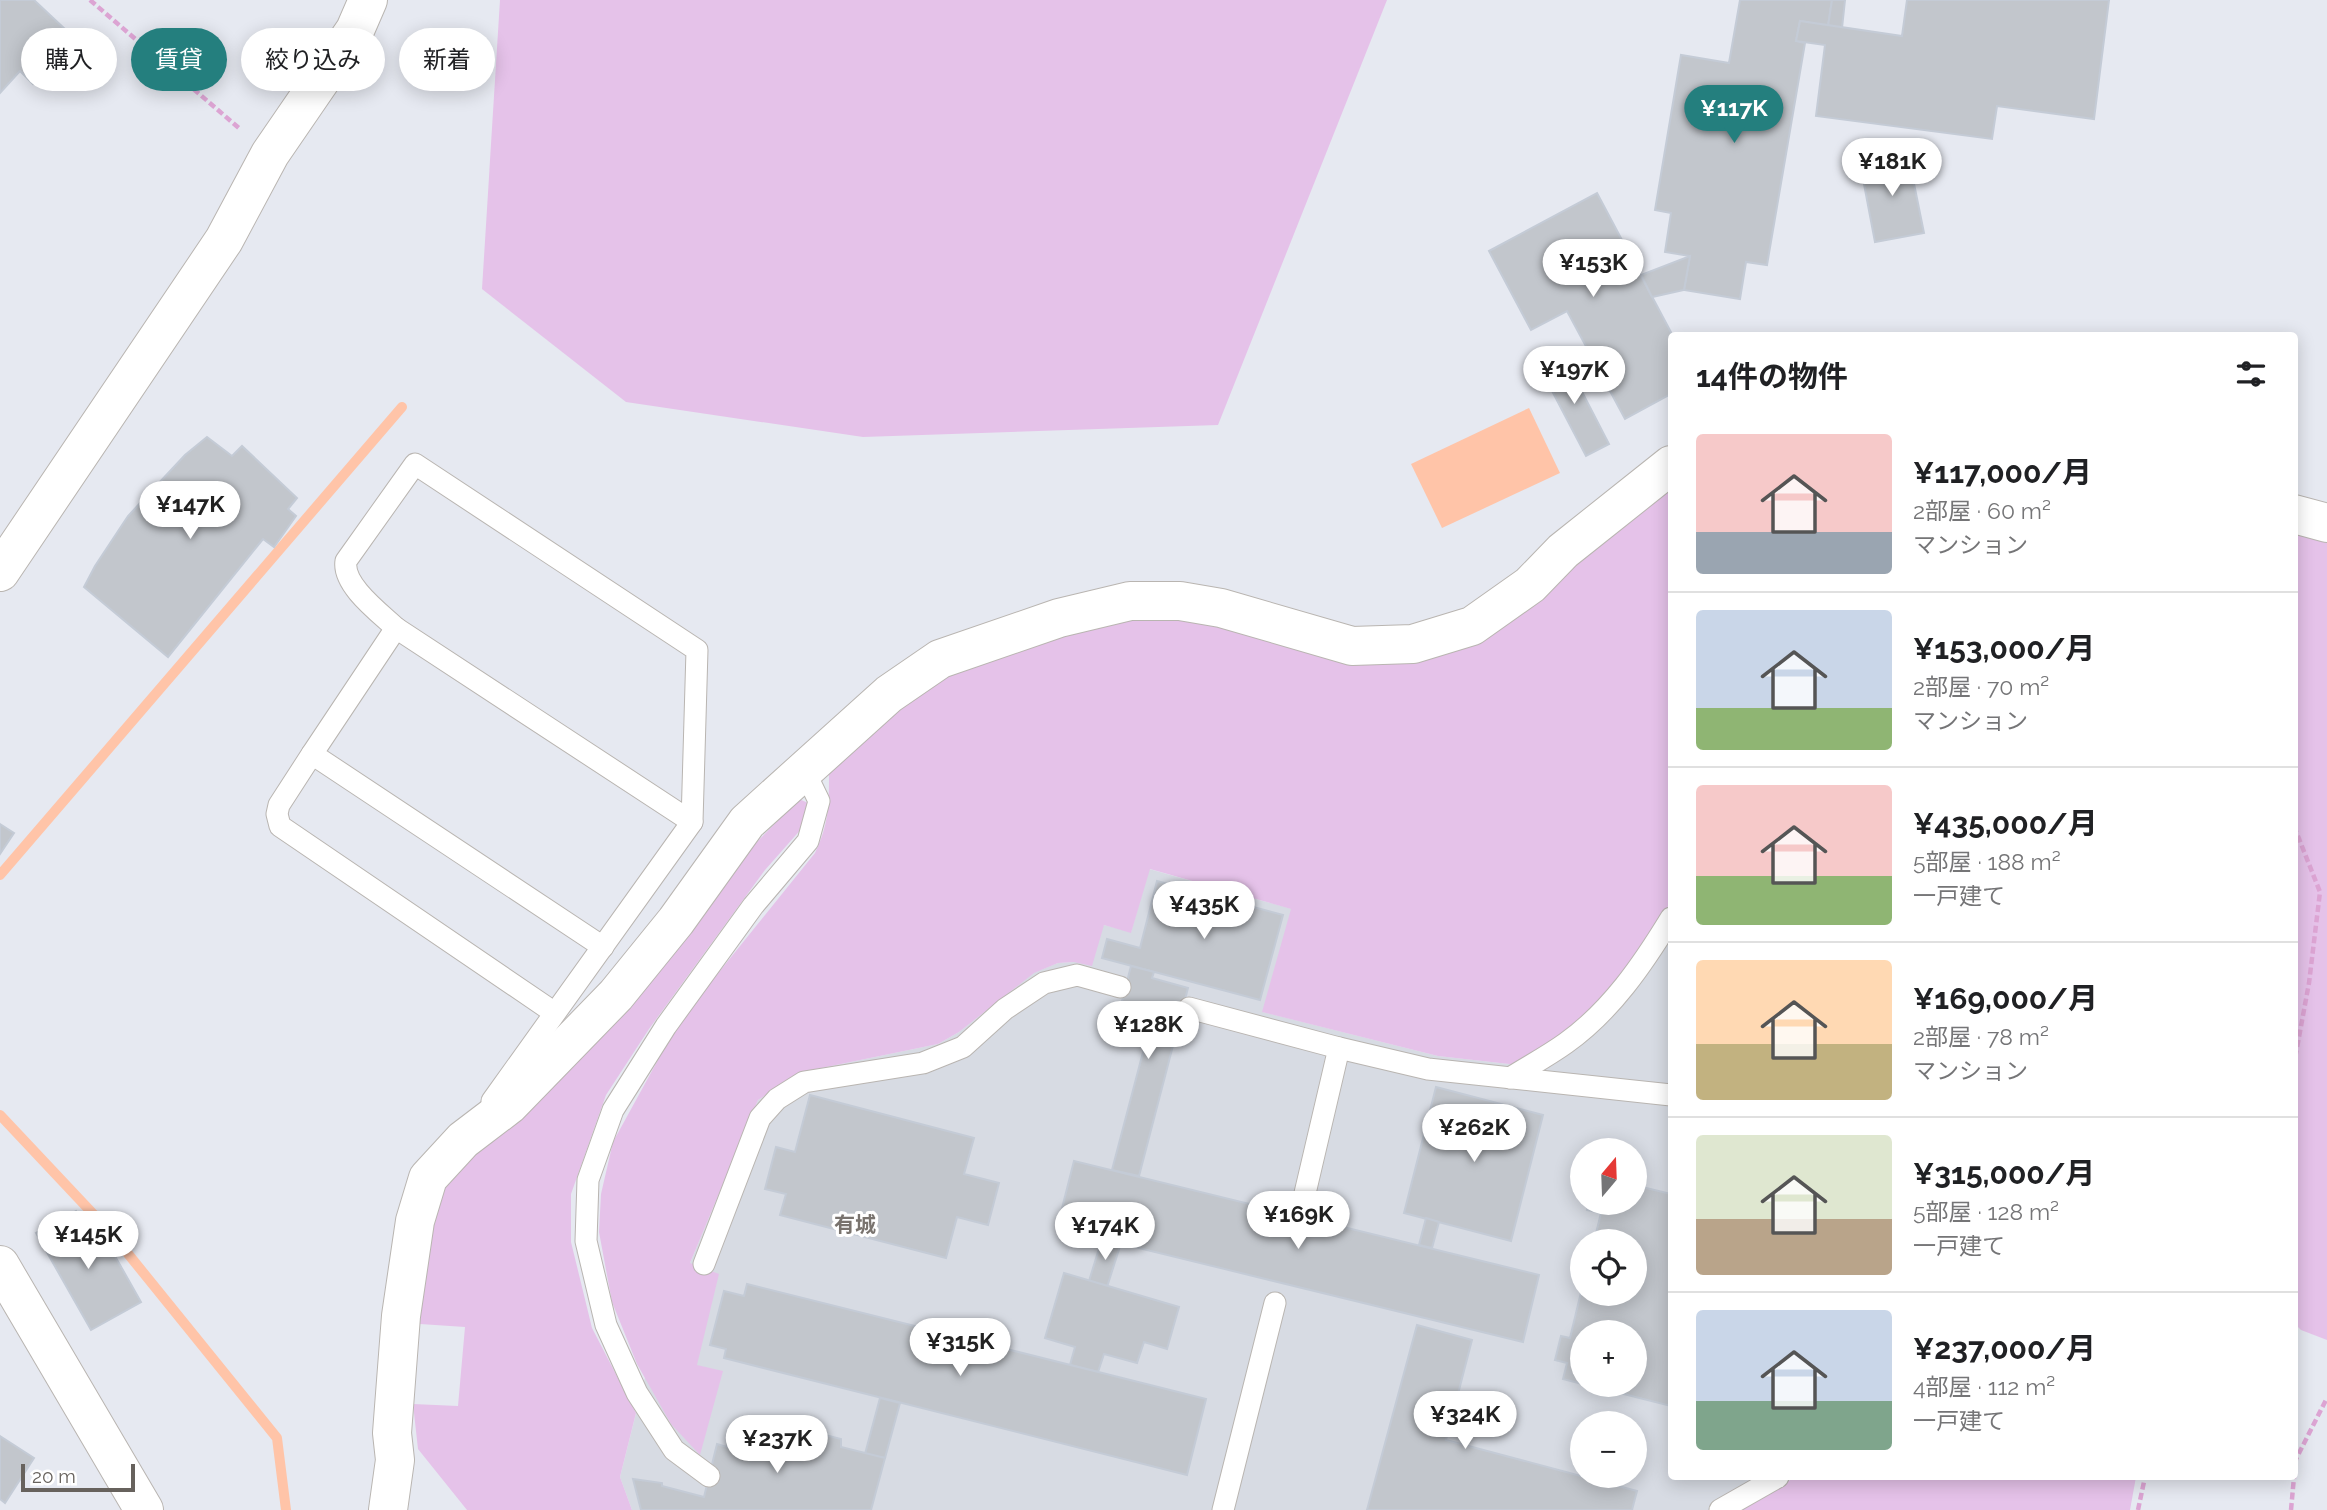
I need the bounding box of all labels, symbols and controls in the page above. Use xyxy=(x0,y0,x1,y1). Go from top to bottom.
chip: 購入 xyxy=(21,28,117,91)
chip: 賃貸 xyxy=(131,28,227,91)
chip: 絞り込み xyxy=(241,28,385,91)
chip: 新着 xyxy=(399,28,495,91)
pin: ¥117K xyxy=(1685,86,1783,145)
text: ¥117K xyxy=(1700,94,1768,121)
pin: ¥181K xyxy=(1843,138,1941,198)
text: ¥181K xyxy=(1858,147,1926,174)
pin: ¥153K xyxy=(1544,240,1642,299)
text: ¥153K xyxy=(1559,248,1627,275)
pin: ¥197K xyxy=(1525,346,1623,406)
text: ¥197K xyxy=(1539,355,1609,382)
icon: filters xyxy=(2232,355,2270,393)
text: 14件の物件 xyxy=(1696,359,1848,394)
text: ¥117,000/月 xyxy=(1913,455,2092,490)
icon: home xyxy=(1752,462,1836,546)
pin: ¥147K xyxy=(141,482,239,541)
text: ¥147K xyxy=(155,490,225,517)
text: 2部屋 · 60 m² xyxy=(1913,497,2051,524)
text: マンション xyxy=(1913,531,2028,558)
text: ¥153,000/月 xyxy=(1913,631,2095,666)
icon: home xyxy=(1752,638,1836,722)
text: 2部屋 · 70 m² xyxy=(1913,673,2049,700)
text: マンション xyxy=(1913,707,2028,734)
text: ¥435,000/月 xyxy=(1913,806,2098,841)
icon: home xyxy=(1752,813,1836,897)
text: 5部屋 · 188 m² xyxy=(1913,848,2061,875)
pin: ¥435K xyxy=(1155,881,1253,941)
text: 一戸建て xyxy=(1913,882,2005,909)
text: ¥435K xyxy=(1169,890,1239,917)
text: ¥169,000/月 xyxy=(1913,981,2098,1016)
icon: home xyxy=(1752,988,1836,1072)
pin: ¥128K xyxy=(1099,1002,1197,1061)
text: ¥128K xyxy=(1113,1010,1183,1037)
text: 2部屋 · 78 m² xyxy=(1913,1023,2049,1050)
text: マンション xyxy=(1913,1057,2028,1084)
pin: ¥262K xyxy=(1425,1104,1523,1164)
text: ¥262K xyxy=(1438,1113,1510,1140)
north arrow xyxy=(1570,1138,1647,1214)
map controls xyxy=(1570,1138,1647,1488)
text: ¥315,000/月 xyxy=(1913,1156,2095,1191)
icon: home xyxy=(1752,1163,1836,1247)
pin: ¥169K xyxy=(1249,1192,1347,1251)
text: 5部屋 · 128 m² xyxy=(1913,1198,2059,1225)
text: ¥169K xyxy=(1263,1200,1333,1227)
pin: ¥174K xyxy=(1056,1202,1154,1262)
text: ¥174K xyxy=(1071,1211,1139,1238)
pin: ¥145K xyxy=(39,1212,137,1271)
district label: 有城 xyxy=(834,1212,876,1237)
text: ¥145K xyxy=(53,1220,123,1247)
button: locate xyxy=(1570,1229,1647,1306)
text: 一戸建て xyxy=(1913,1232,2005,1259)
pin: ¥315K xyxy=(911,1318,1009,1378)
button: + xyxy=(1570,1320,1647,1397)
text: ¥315K xyxy=(926,1327,994,1354)
text: ¥237,000/月 xyxy=(1913,1331,2096,1366)
icon: home xyxy=(1752,1338,1836,1422)
text: 4部屋 · 112 m² xyxy=(1913,1373,2055,1400)
pin: ¥324K xyxy=(1416,1392,1514,1451)
text: ¥324K xyxy=(1430,1400,1500,1427)
text: 一戸建て xyxy=(1913,1407,2005,1434)
button: − xyxy=(1570,1411,1647,1488)
pin: ¥237K xyxy=(728,1416,826,1475)
text: ¥237K xyxy=(742,1424,812,1451)
scale bar xyxy=(21,1461,135,1493)
text: 20 m xyxy=(32,1465,76,1487)

